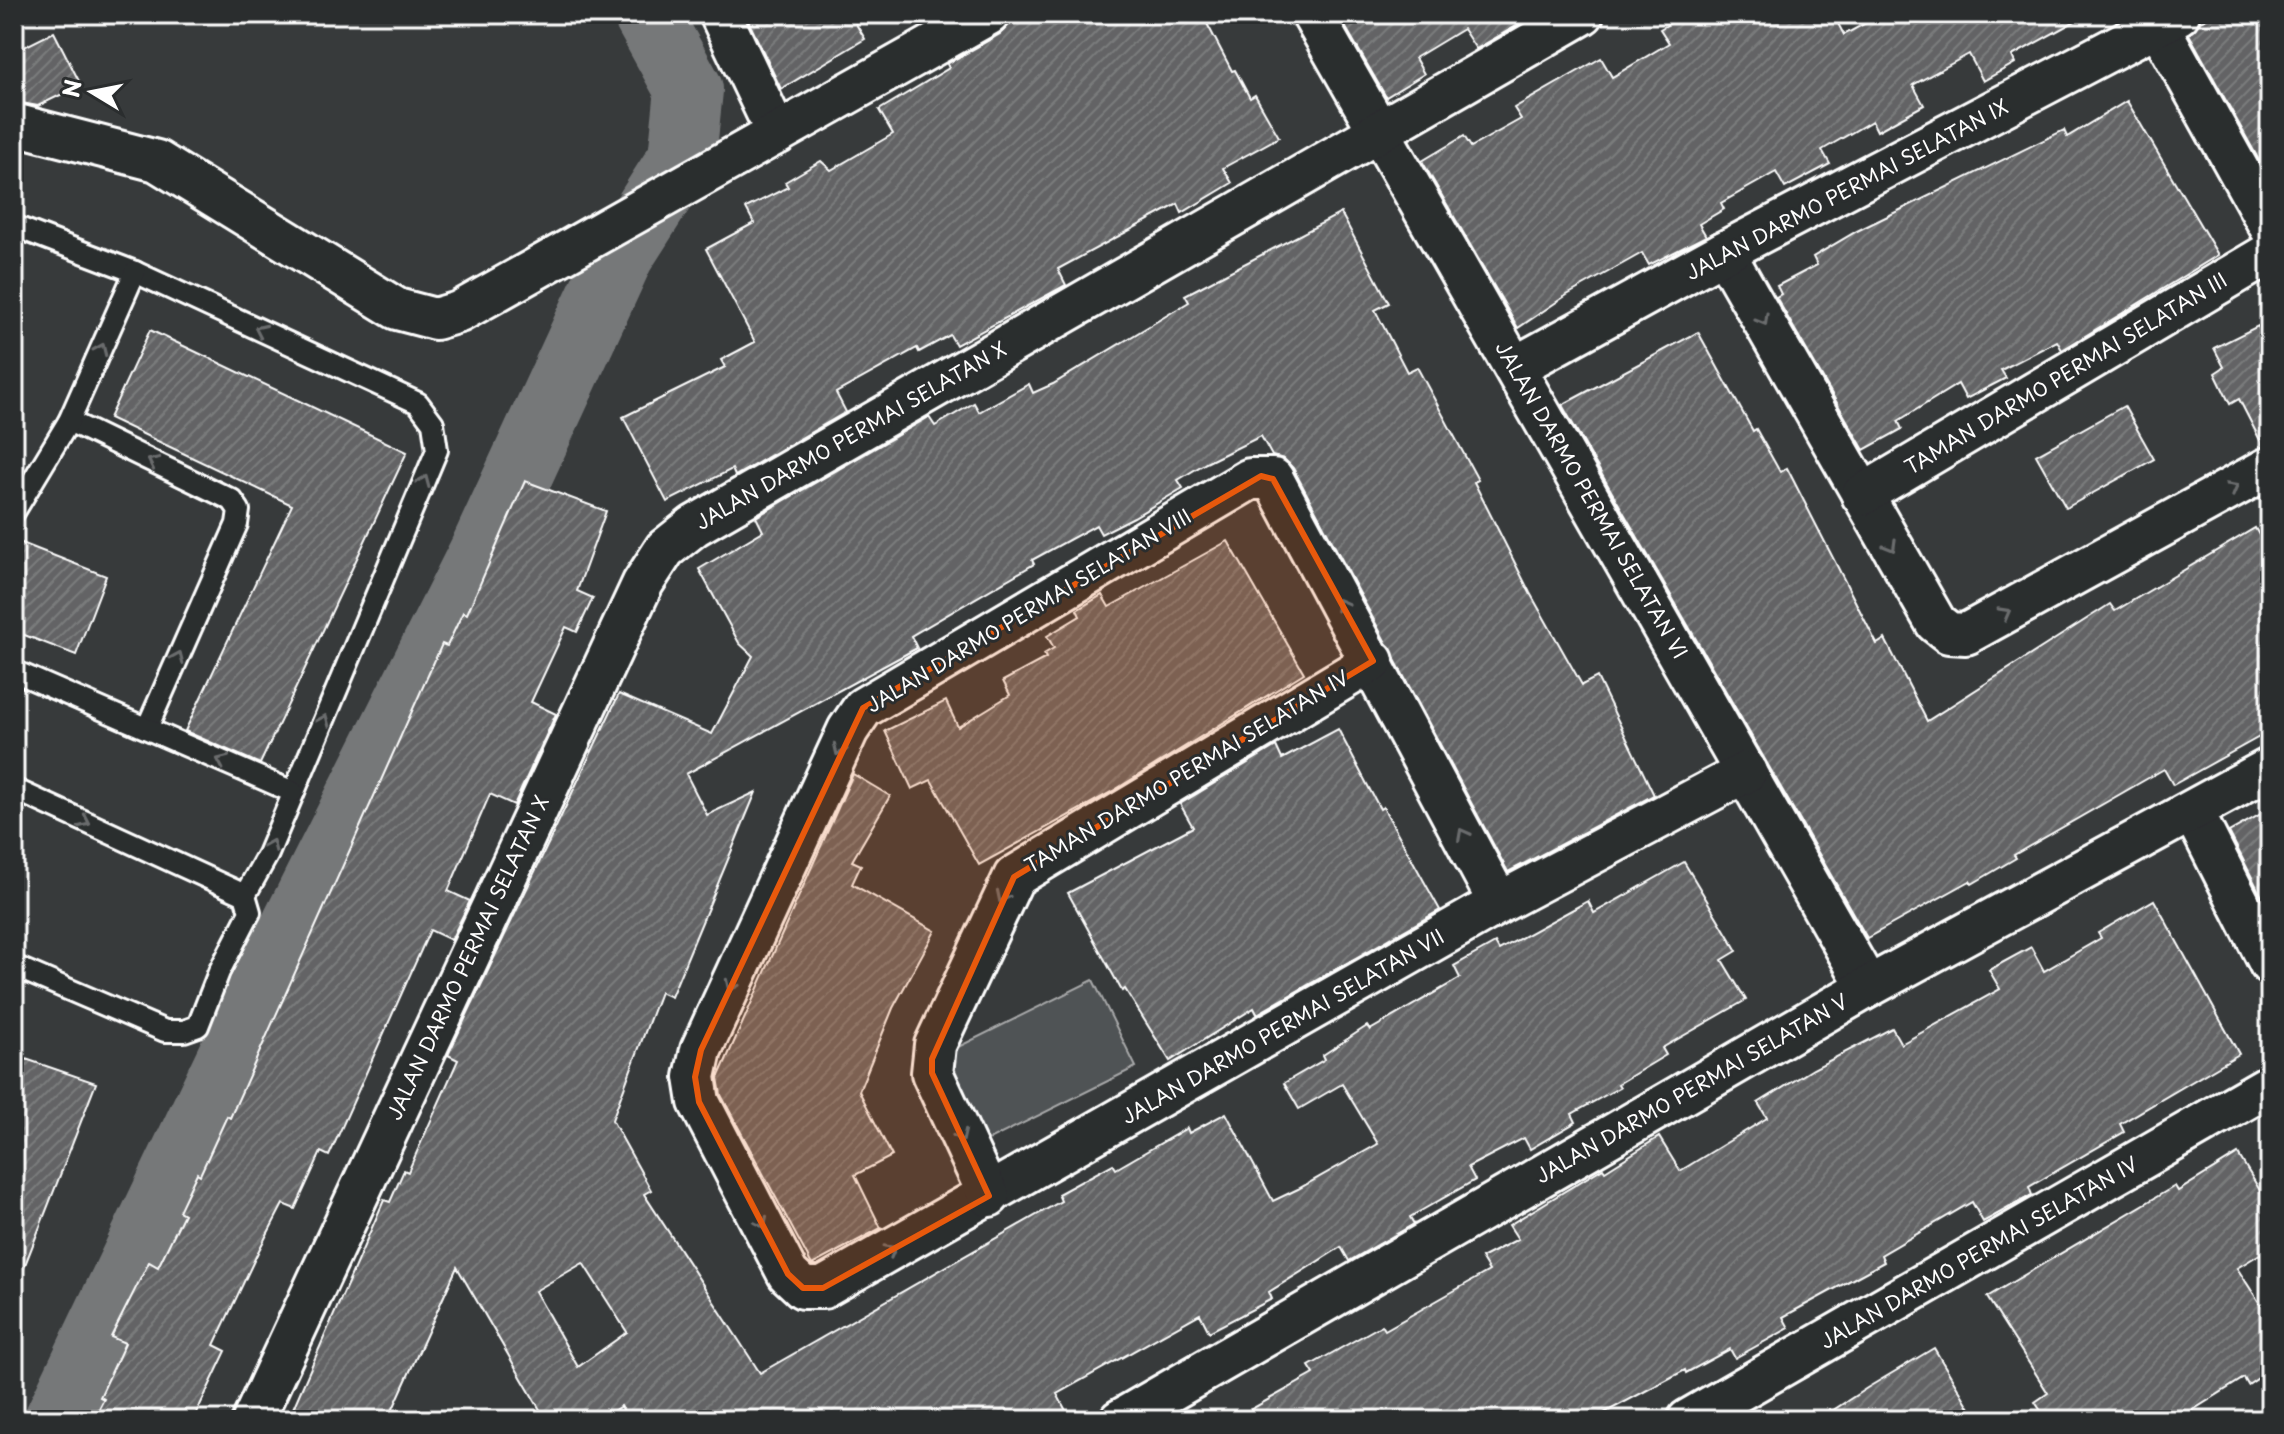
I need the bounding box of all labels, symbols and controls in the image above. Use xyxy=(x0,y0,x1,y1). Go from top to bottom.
north arrow xyxy=(52,52,132,132)
text: N xyxy=(53,77,89,100)
street label: JALAN DARMO PERMAI SELATAN IX xyxy=(1680,91,2013,287)
street label: TAMAN DARMO PERMAI SELATAN III xyxy=(1899,265,2232,482)
one-way arrow xyxy=(1753,311,1769,326)
one-way arrow xyxy=(253,324,268,340)
street label: JALAN DARMO PERMAI SELATAN X xyxy=(689,333,1012,537)
street label: JALAN DARMO PERMAI SELATAN VI xyxy=(1488,335,1695,664)
one-way arrow xyxy=(91,343,107,358)
one-way arrow xyxy=(146,456,161,471)
one-way arrow xyxy=(415,474,431,489)
one-way arrow xyxy=(2224,482,2239,497)
street label: JALAN DARMO PERMAI SELATAN VIII xyxy=(860,501,1197,719)
one-way arrow xyxy=(1881,537,1897,552)
one-way arrow xyxy=(1336,598,1351,613)
one-way arrow xyxy=(1996,607,2011,622)
one-way arrow xyxy=(169,651,185,665)
street label: TAMAN DARMO PERMAI SELATAN IV xyxy=(1019,662,1355,880)
one-way arrow xyxy=(314,714,330,728)
one-way arrow xyxy=(833,741,849,756)
one-way arrow xyxy=(216,755,230,771)
street label: JALAN DARMO PERMAI SELATAN X xyxy=(379,791,556,1125)
one-way arrow xyxy=(77,812,91,828)
one-way arrow xyxy=(1458,828,1473,842)
one-way arrow xyxy=(262,839,278,853)
one-way arrow xyxy=(997,889,1012,904)
street label: JALAN DARMO PERMAI SELATAN VII xyxy=(1116,921,1449,1131)
one-way arrow xyxy=(725,978,741,992)
street label: JALAN DARMO PERMAI SELATAN V xyxy=(1530,986,1853,1190)
one-way arrow xyxy=(951,1128,967,1142)
street label: JALAN DARMO PERMAI SELATAN IV xyxy=(1814,1148,2143,1356)
one-way arrow xyxy=(752,1215,767,1230)
one-way arrow xyxy=(882,1244,897,1260)

